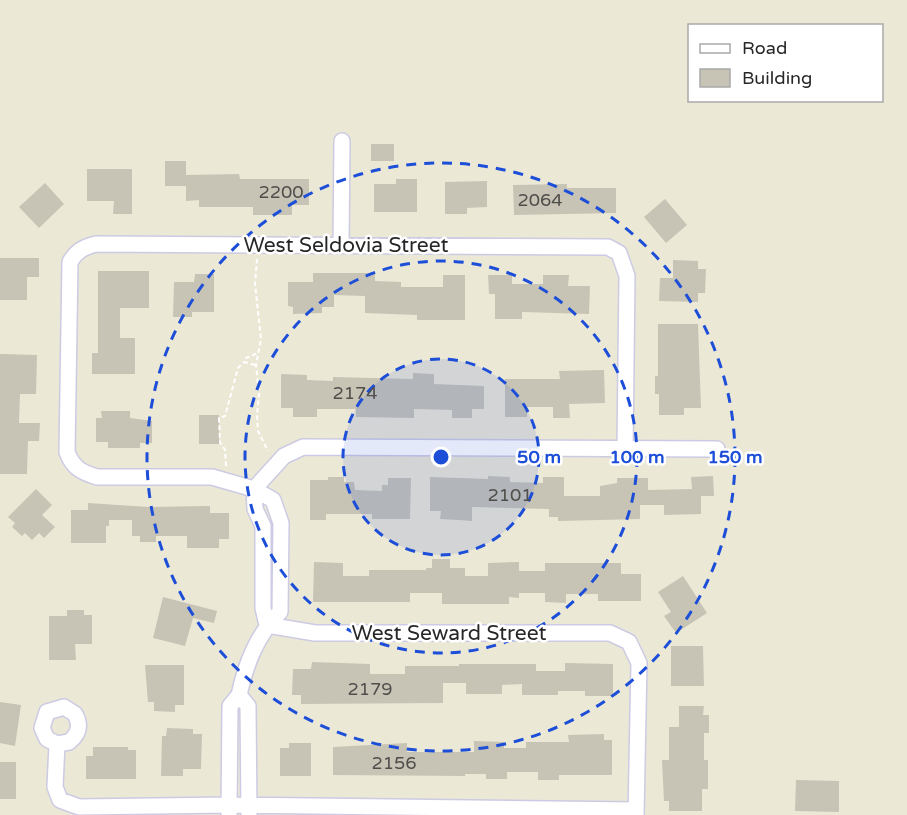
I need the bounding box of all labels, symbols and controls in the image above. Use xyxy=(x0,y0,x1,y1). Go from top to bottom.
legend xyxy=(688,24,883,102)
text: Road xyxy=(742,37,787,59)
text: Building xyxy=(742,67,812,89)
house number: 2200 xyxy=(258,181,304,203)
house number: 2064 xyxy=(517,189,563,211)
street label: West Seldovia Street xyxy=(243,233,449,258)
house number: 2174 xyxy=(332,382,378,404)
text: 50 m xyxy=(517,446,561,468)
text: 100 m xyxy=(609,446,665,468)
text: 150 m xyxy=(707,446,763,468)
centre of rings xyxy=(431,447,451,467)
house number: 2101 xyxy=(487,484,533,506)
street label: West Seward Street xyxy=(351,621,547,646)
house number: 2179 xyxy=(347,678,393,700)
house number: 2156 xyxy=(371,752,417,774)

